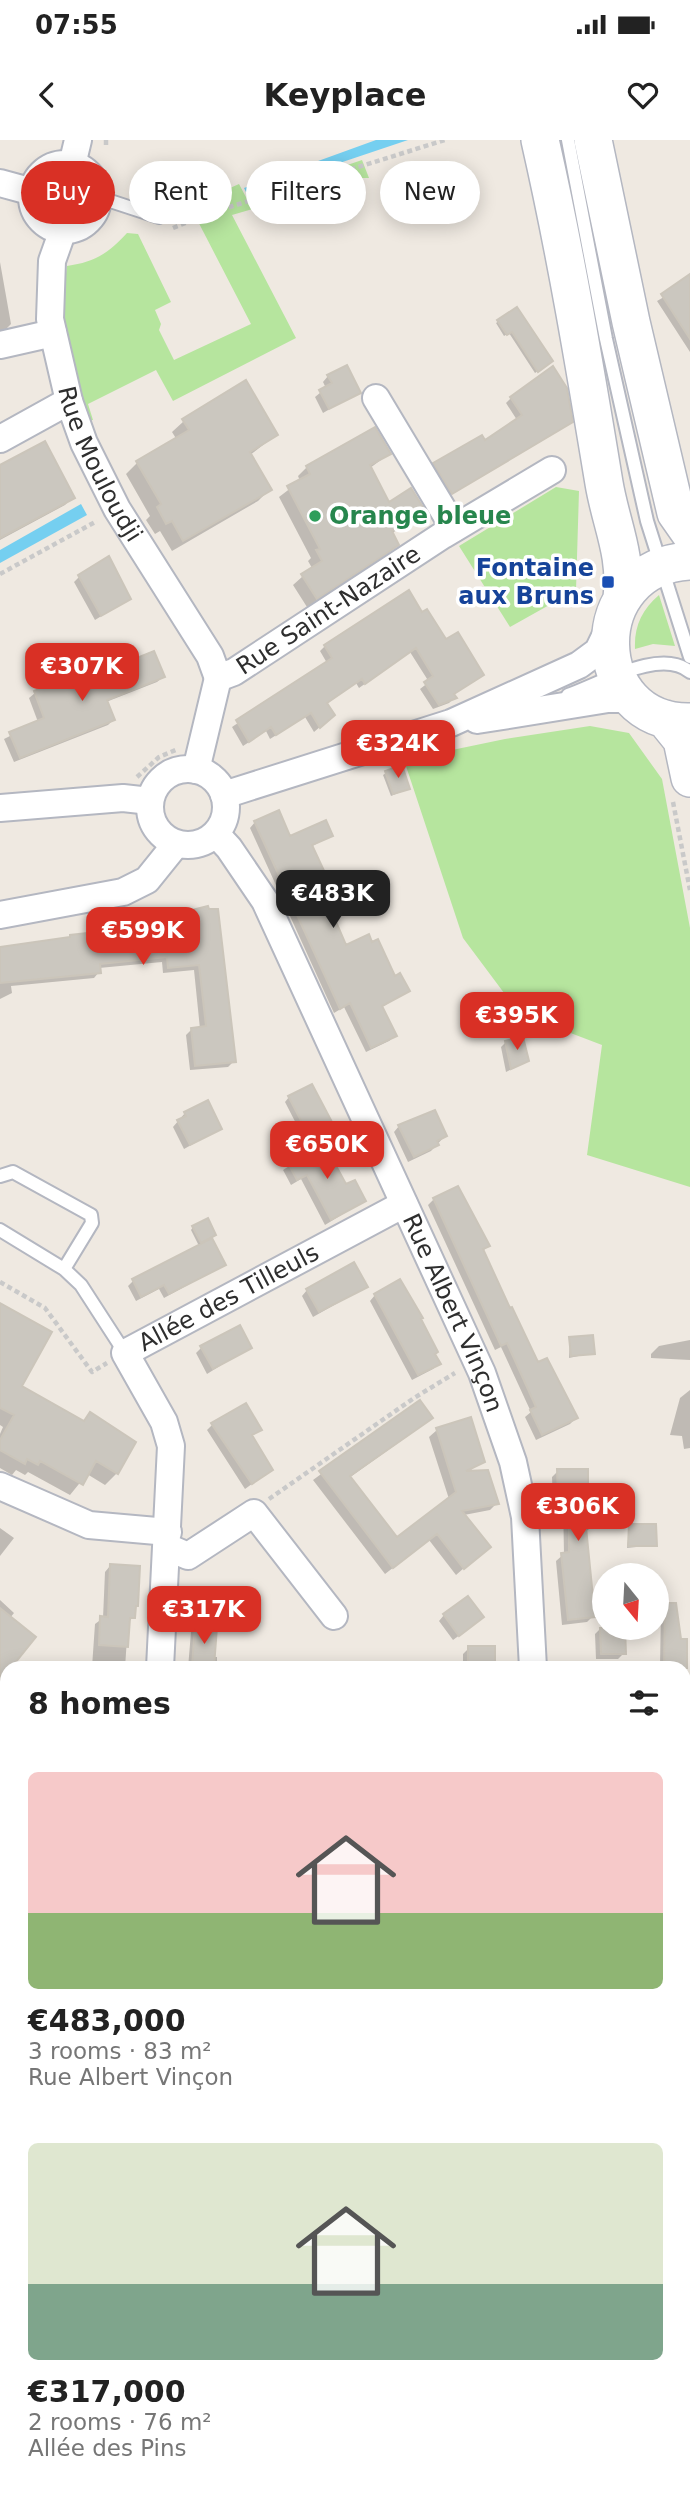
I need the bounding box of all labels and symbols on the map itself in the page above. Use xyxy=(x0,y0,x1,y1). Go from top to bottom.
street label: Rue Mouloudji xyxy=(52,384,148,547)
place label: Orange bleue xyxy=(329,502,511,530)
marker: Orange bleue xyxy=(307,508,323,524)
street label: Rue Saint-Nazaire xyxy=(231,540,426,680)
place label: Fontaine aux Bruns xyxy=(458,554,594,610)
marker: Fontaine aux Bruns xyxy=(600,574,616,590)
pin: €307K xyxy=(33,644,131,703)
pin: €324K xyxy=(349,720,447,780)
pin: €483K xyxy=(284,870,382,930)
pin: €599K xyxy=(94,908,192,967)
pin: €395K xyxy=(468,992,566,1052)
pin: €650K xyxy=(278,1122,376,1181)
street label: Rue Albert Vinçon xyxy=(397,1209,509,1416)
street label: Allée des Tilleuls xyxy=(134,1238,324,1357)
pin: €306K xyxy=(529,1484,627,1543)
north arrow xyxy=(592,1563,668,1640)
pin: €317K xyxy=(155,1586,253,1646)

